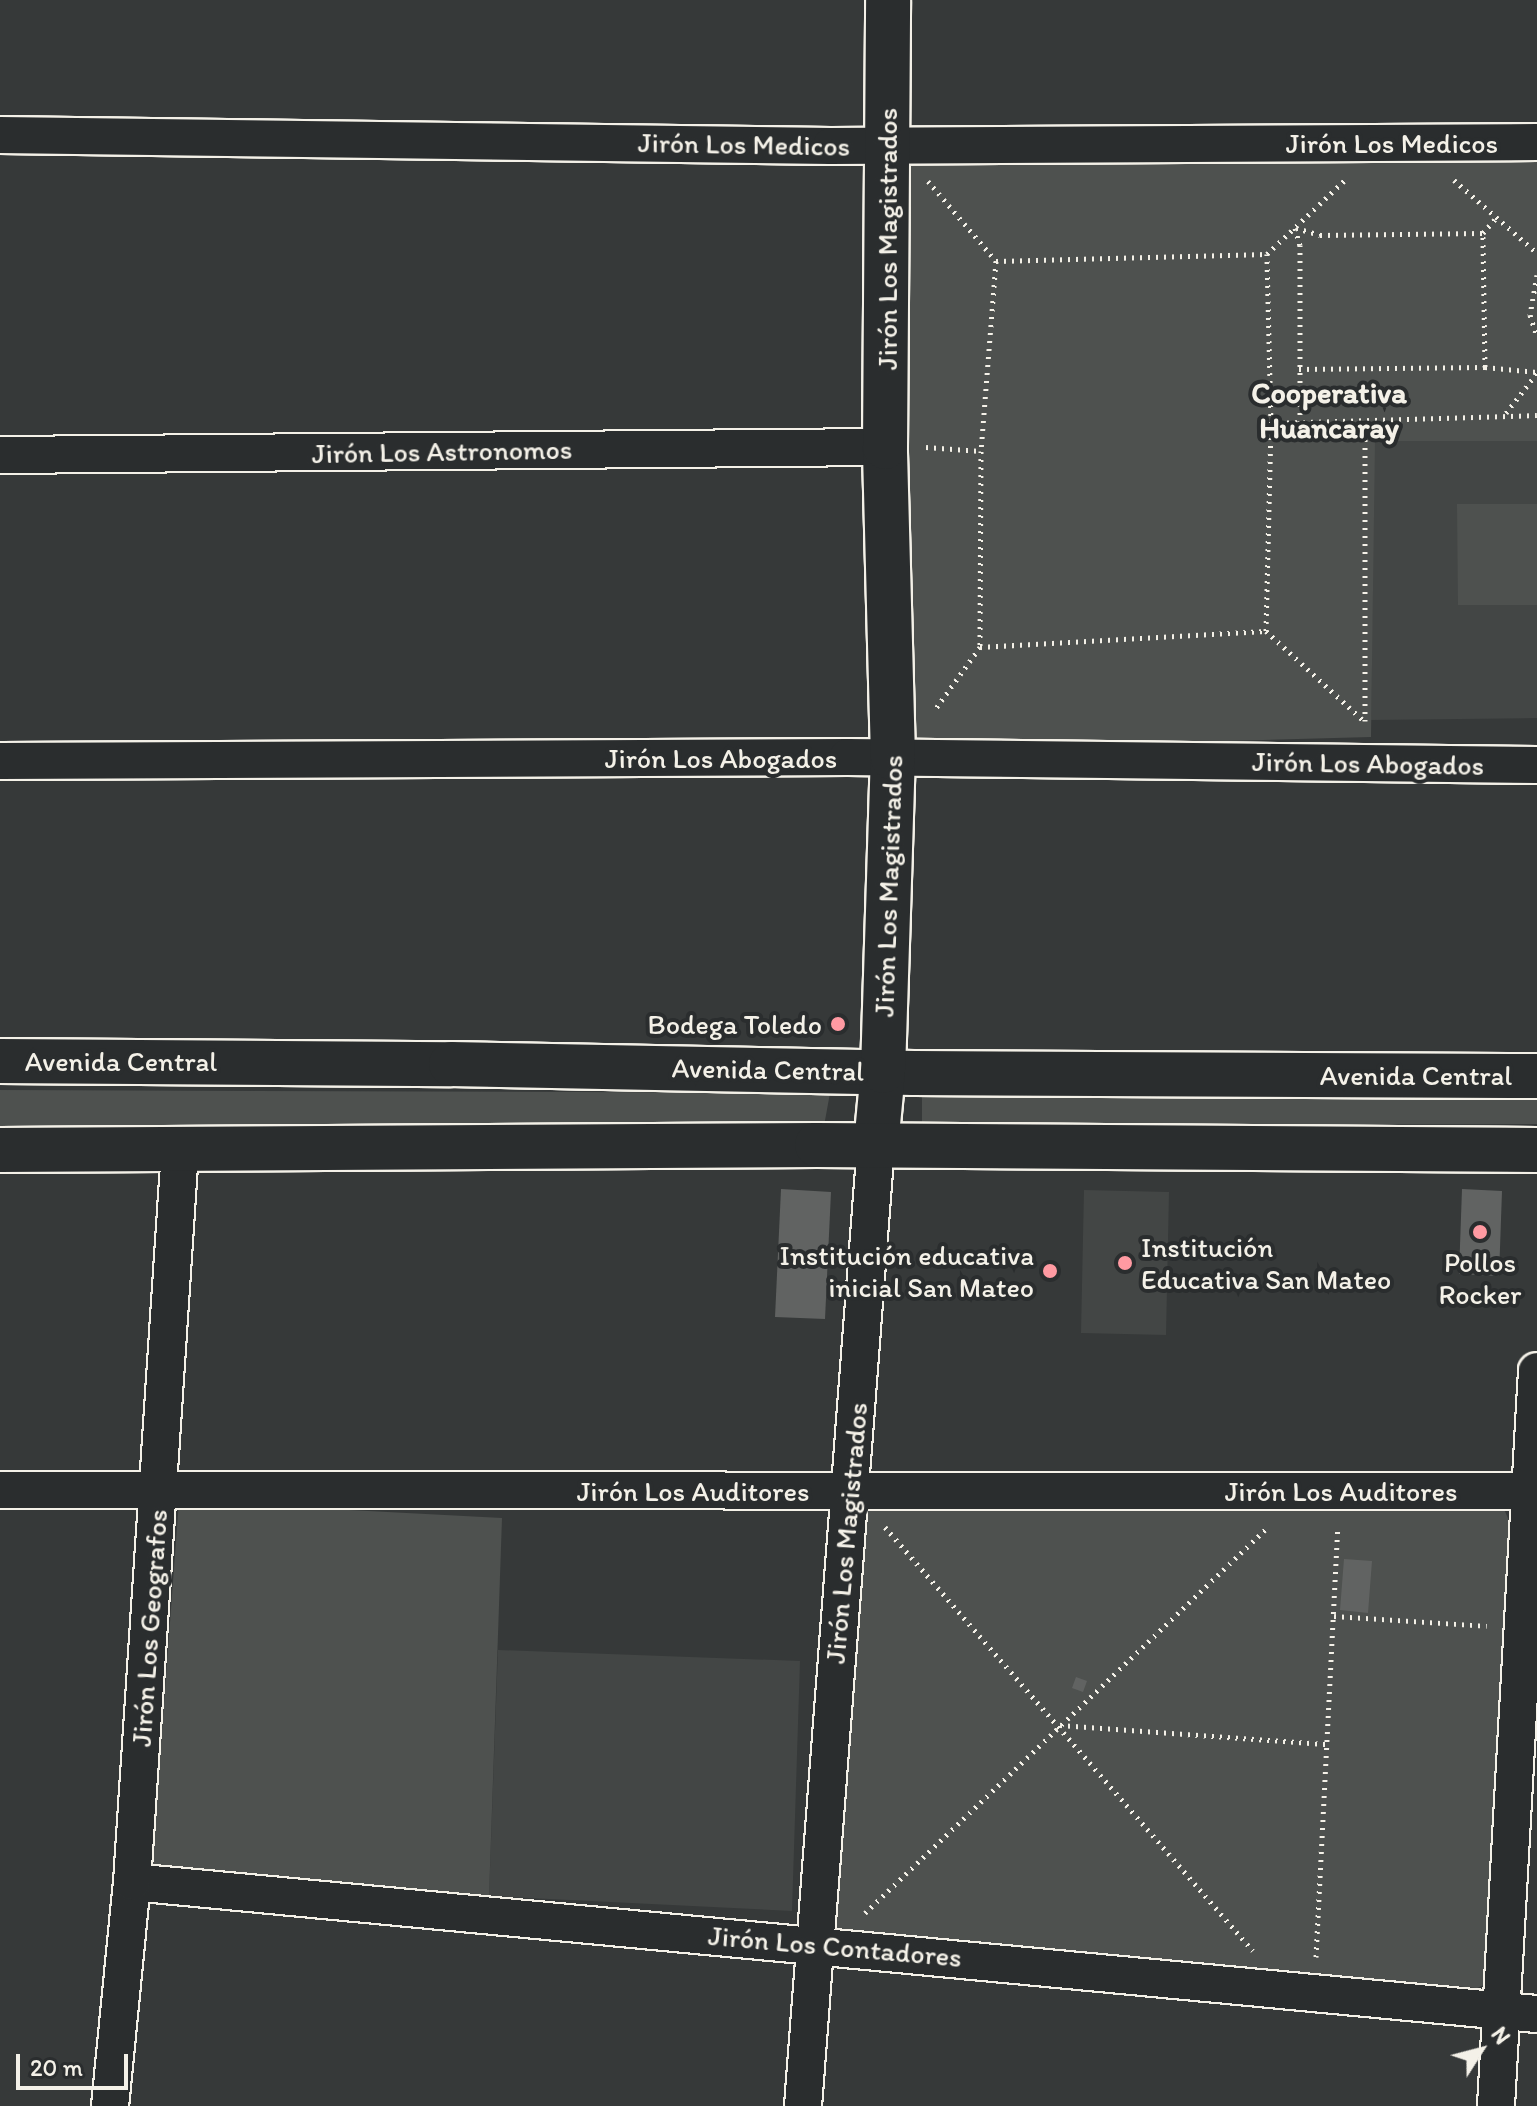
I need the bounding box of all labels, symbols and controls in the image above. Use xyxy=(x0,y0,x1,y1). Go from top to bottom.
street label: Jirón Los Magistrados xyxy=(870,107,904,371)
street label: Jirón Los Medicos xyxy=(638,125,850,163)
street label: Jirón Los Medicos xyxy=(1286,126,1498,160)
district label: Cooperativa Huancaray xyxy=(1251,375,1407,446)
street label: Jirón Los Astronomos xyxy=(311,432,573,470)
street label: Jirón Los Abogados xyxy=(605,741,837,775)
street label: Jirón Los Abogados xyxy=(1252,744,1484,782)
street label: Jirón Los Magistrados xyxy=(867,754,909,1018)
place label: Bodega Toledo xyxy=(648,1007,822,1041)
marker: Bodega Toledo xyxy=(829,1015,847,1033)
street label: Avenida Central xyxy=(25,1044,217,1078)
street label: Avenida Central xyxy=(671,1051,865,1087)
street label: Avenida Central xyxy=(1320,1058,1512,1092)
marker: Pollos Rocker xyxy=(1471,1223,1489,1241)
place label: Institución Educativa San Mateo xyxy=(1141,1230,1392,1296)
place label: Institución educativa inicial San Mateo xyxy=(780,1238,1034,1304)
place label: Pollos Rocker xyxy=(1439,1245,1521,1311)
marker: Institución Educativa San Mateo xyxy=(1116,1254,1134,1272)
marker: Institución educativa inicial San Mateo xyxy=(1041,1262,1059,1280)
street label: Jirón Los Magistrados xyxy=(818,1400,874,1666)
street label: Jirón Los Auditores xyxy=(577,1474,809,1508)
street label: Jirón Los Auditores xyxy=(1225,1474,1457,1508)
street label: Jirón Los Geografos xyxy=(124,1508,174,1748)
street label: Jirón Los Contadores xyxy=(707,1918,963,1974)
north arrow xyxy=(1441,2010,1521,2090)
text: N xyxy=(1486,2022,1516,2050)
scale bar xyxy=(20,2038,132,2088)
text: 20 m xyxy=(30,2053,83,2082)

